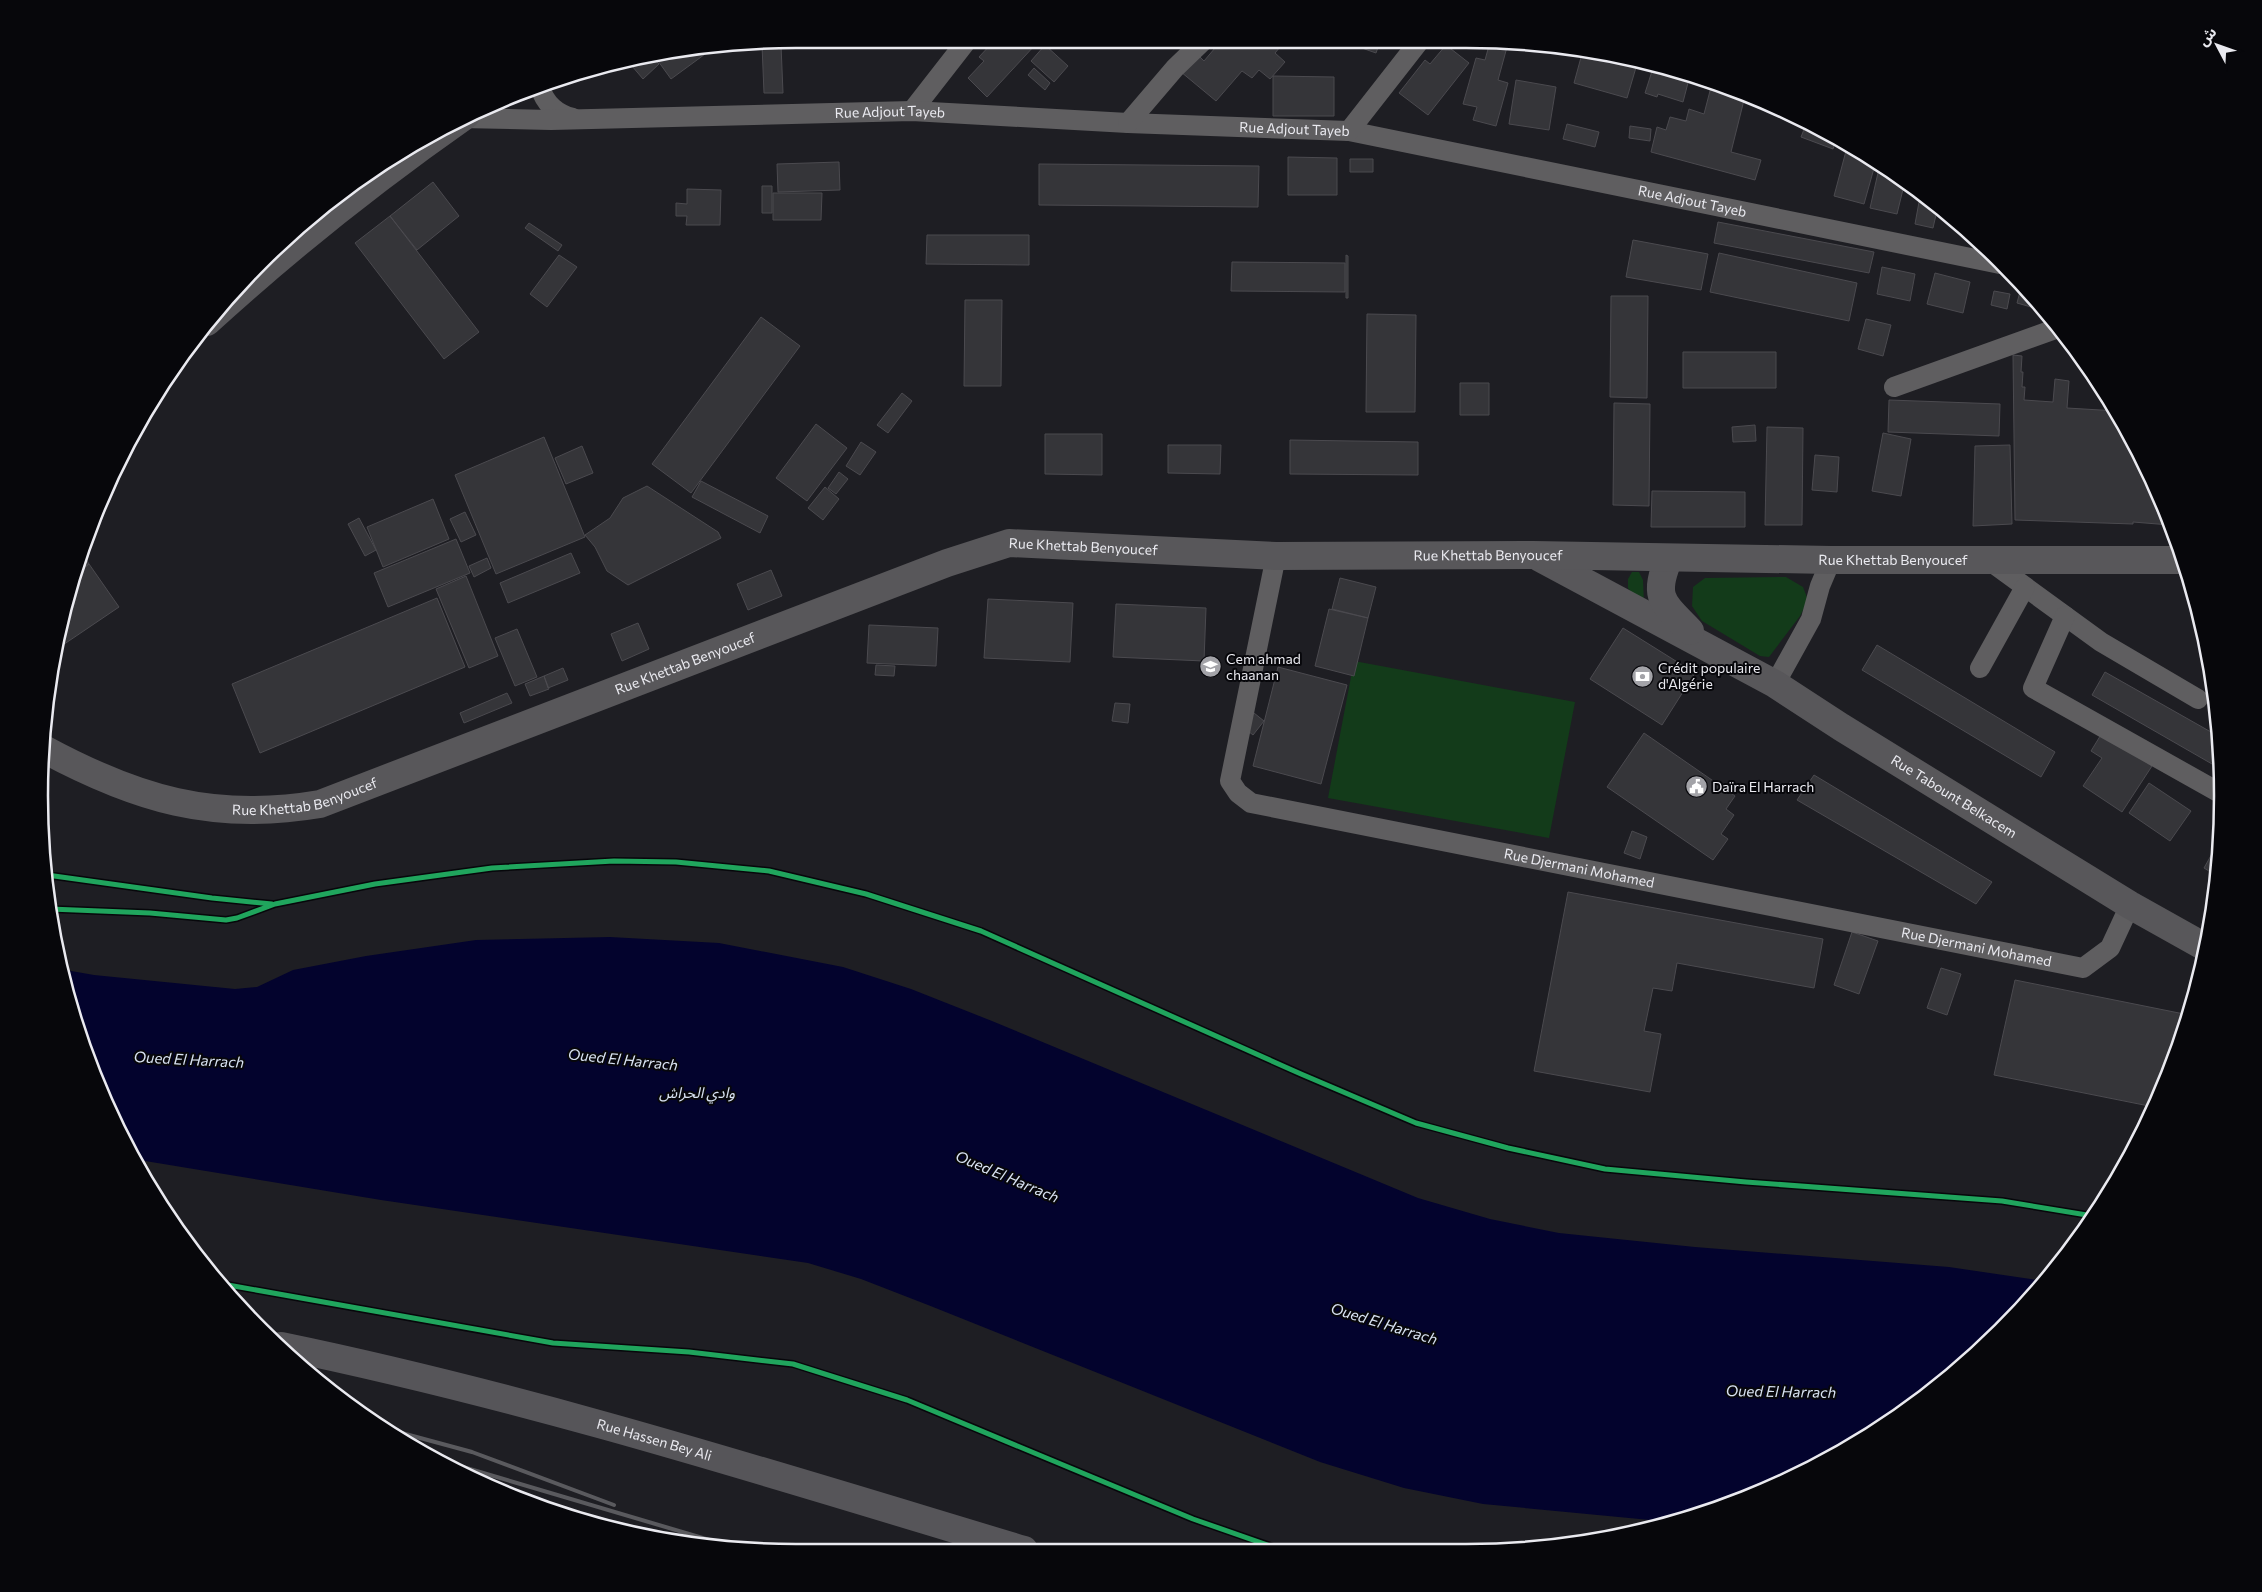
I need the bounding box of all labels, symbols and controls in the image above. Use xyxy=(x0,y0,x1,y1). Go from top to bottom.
north arrow xyxy=(2192,20,2242,70)
text: ش xyxy=(2194,23,2220,49)
street label: Rue Adjout Tayeb xyxy=(834,102,946,121)
street label: Rue Adjout Tayeb xyxy=(1239,118,1350,139)
street label: Rue Adjout Tayeb xyxy=(1637,181,1748,220)
street label: Rue Khettab Benyoucef xyxy=(1008,534,1159,558)
street label: Rue Khettab Benyoucef xyxy=(1413,546,1563,563)
street label: Rue Khettab Benyoucef xyxy=(1818,551,1968,568)
street label: Rue Khettab Benyoucef xyxy=(612,628,758,698)
place label: Cem ahmad chaanan xyxy=(1226,650,1301,683)
school or university icon: Cem ahmad chaanan xyxy=(1198,655,1222,679)
place label: Crédit populaire d'Algérie xyxy=(1658,659,1760,692)
bank icon: Crédit populaire d'Algérie xyxy=(1630,664,1654,688)
street label: Rue Tabount Belkacem xyxy=(1888,751,2020,841)
street label: Rue Khettab Benyoucef xyxy=(232,774,380,818)
public building icon: Daïra El Harrach xyxy=(1684,775,1708,799)
place label: Daïra El Harrach xyxy=(1712,778,1814,795)
street label: Rue Djermani Mohamed xyxy=(1503,844,1656,891)
street label: Rue Djermani Mohamed xyxy=(1900,923,2053,970)
water label: Oued El Harrach xyxy=(567,1044,679,1074)
water label: Oued El Harrach xyxy=(133,1047,245,1071)
water label: وادي الحراش xyxy=(659,1083,735,1104)
water label: Oued El Harrach xyxy=(953,1146,1062,1206)
water label: Oued El Harrach xyxy=(1329,1298,1440,1348)
water label: Oued El Harrach xyxy=(1726,1381,1836,1401)
street label: Rue Hassen Bey Ali xyxy=(595,1415,714,1464)

